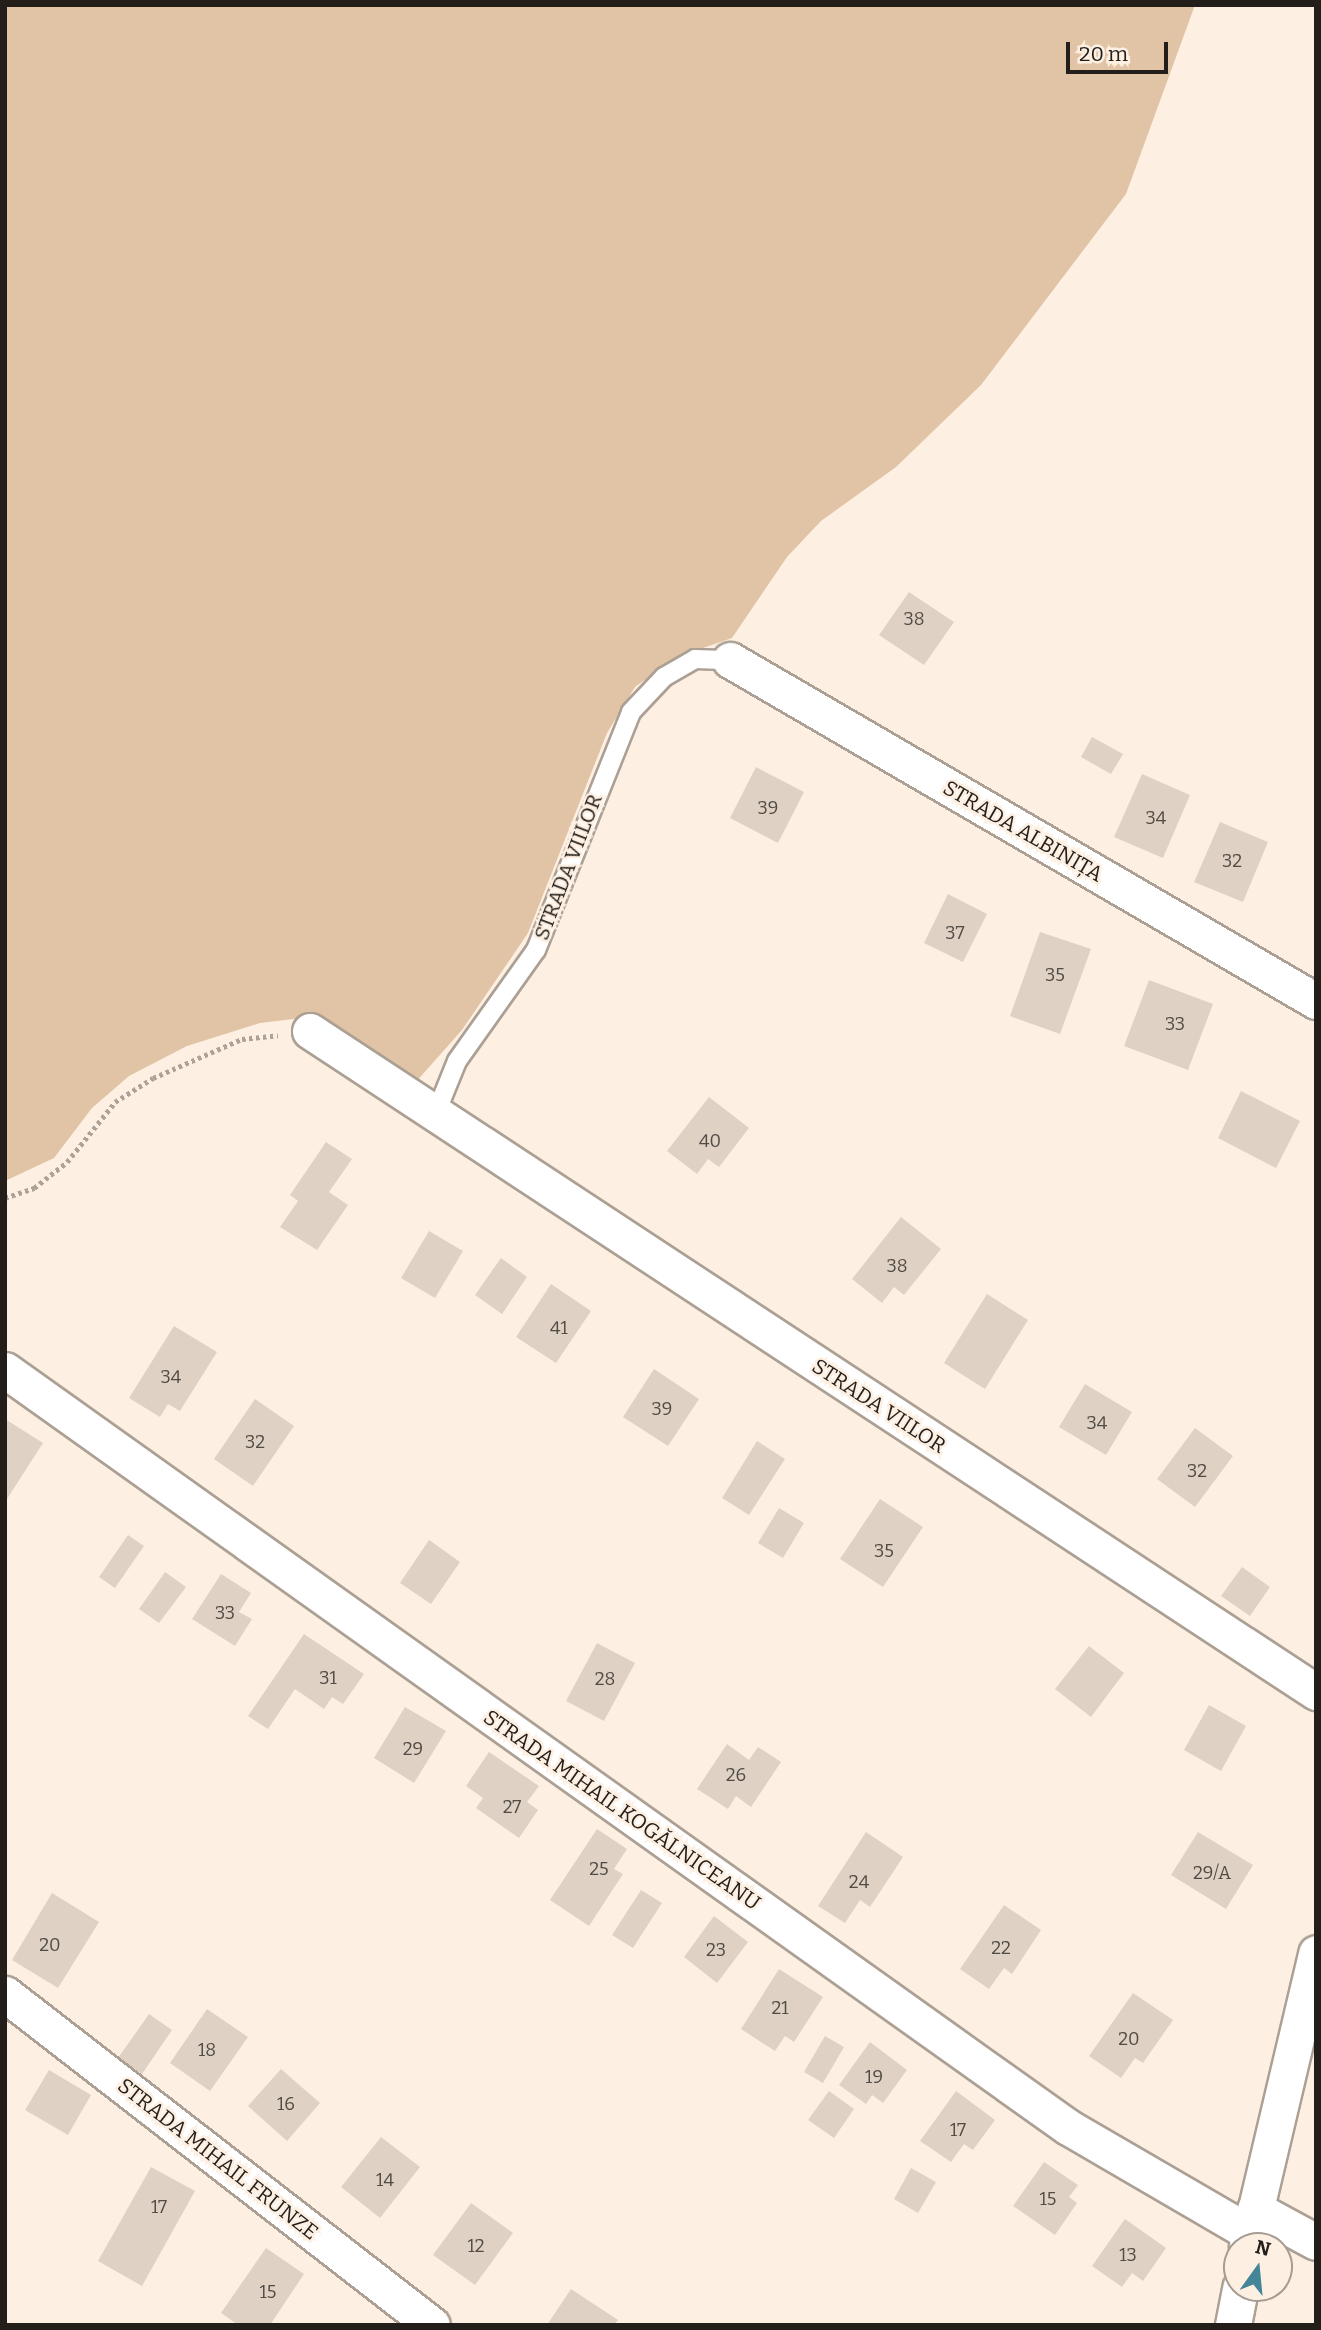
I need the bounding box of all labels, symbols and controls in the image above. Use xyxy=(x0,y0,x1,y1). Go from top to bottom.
scale bar xyxy=(1069,28,1170,72)
text: 20 m xyxy=(1079,41,1128,67)
house number: 38 xyxy=(903,608,925,630)
street label: STRADA ALBINIȚA xyxy=(939,775,1107,887)
street label: STRADA VIILOR xyxy=(529,790,607,944)
house number: 39 xyxy=(758,797,778,819)
house number: 34 xyxy=(1146,807,1166,829)
house number: 32 xyxy=(1222,850,1242,872)
house number: 37 xyxy=(945,922,965,944)
house number: 35 xyxy=(1045,964,1065,986)
house number: 33 xyxy=(1165,1013,1185,1035)
house number: 40 xyxy=(699,1130,721,1152)
house number: 38 xyxy=(886,1255,908,1277)
house number: 41 xyxy=(550,1317,568,1339)
street label: STRADA VIILOR xyxy=(807,1353,951,1459)
house number: 34 xyxy=(161,1366,181,1388)
house number: 39 xyxy=(652,1398,672,1420)
house number: 34 xyxy=(1087,1412,1107,1434)
house number: 32 xyxy=(245,1431,265,1453)
house number: 32 xyxy=(1187,1460,1207,1482)
house number: 35 xyxy=(874,1540,894,1562)
house number: 33 xyxy=(215,1602,235,1624)
house number: 31 xyxy=(319,1667,337,1689)
house number: 28 xyxy=(595,1668,615,1690)
street label: STRADA MIHAIL KOGĂLNICEANU xyxy=(479,1704,765,1916)
house number: 29 xyxy=(403,1738,423,1760)
house number: 26 xyxy=(726,1764,746,1786)
house number: 27 xyxy=(503,1796,521,1818)
house number: 25 xyxy=(589,1858,609,1880)
house number: 29/A xyxy=(1193,1862,1231,1884)
house number: 24 xyxy=(849,1871,869,1893)
house number: 20 xyxy=(39,1934,61,1956)
house number: 22 xyxy=(991,1937,1011,1959)
house number: 23 xyxy=(706,1939,726,1961)
house number: 21 xyxy=(771,1997,789,2019)
house number: 20 xyxy=(1118,2028,1140,2050)
house number: 18 xyxy=(198,2039,216,2061)
house number: 19 xyxy=(865,2066,883,2088)
street label: STRADA MIHAIL FRUNZE xyxy=(113,2073,323,2245)
house number: 16 xyxy=(277,2093,295,2115)
house number: 17 xyxy=(950,2119,966,2141)
house number: 14 xyxy=(376,2169,394,2191)
house number: 15 xyxy=(1040,2188,1056,2210)
house number: 17 xyxy=(151,2196,167,2218)
north arrow xyxy=(1223,2232,1293,2302)
house number: 12 xyxy=(467,2235,485,2257)
text: N xyxy=(1253,2235,1273,2261)
house number: 13 xyxy=(1119,2244,1137,2266)
house number: 15 xyxy=(260,2281,276,2303)

